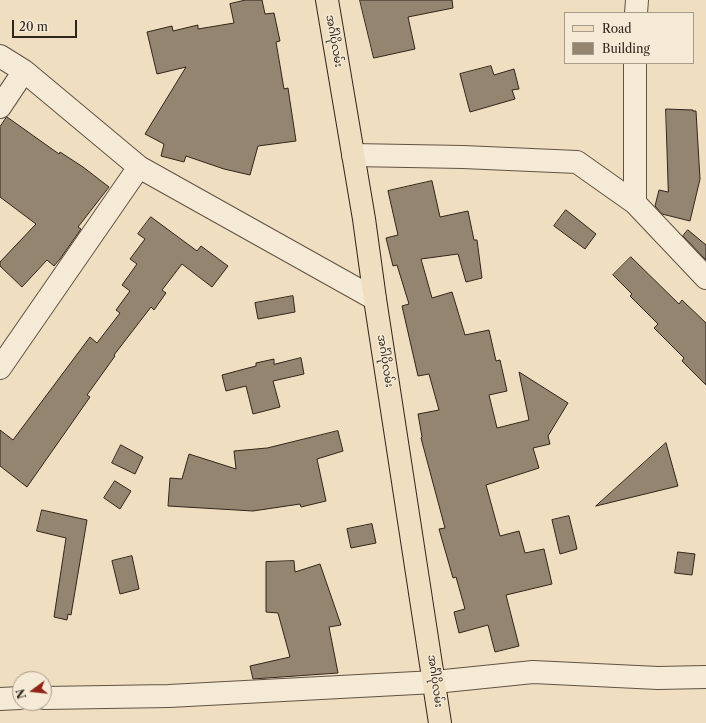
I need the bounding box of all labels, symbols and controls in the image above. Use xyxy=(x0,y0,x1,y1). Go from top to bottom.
scale bar xyxy=(14,12,79,38)
legend xyxy=(564,12,694,64)
street label: အင်္ဂါပိုလမ်း xyxy=(323,14,345,68)
text: 20 m xyxy=(19,19,48,34)
text: Road xyxy=(602,21,632,36)
text: Building xyxy=(602,41,650,56)
street label: အင်္ဂါပိုလမ်း xyxy=(374,334,396,388)
street label: အင်္ဂါပိုလမ်း xyxy=(425,654,445,708)
north arrow xyxy=(12,671,52,711)
text: N xyxy=(13,687,29,700)

